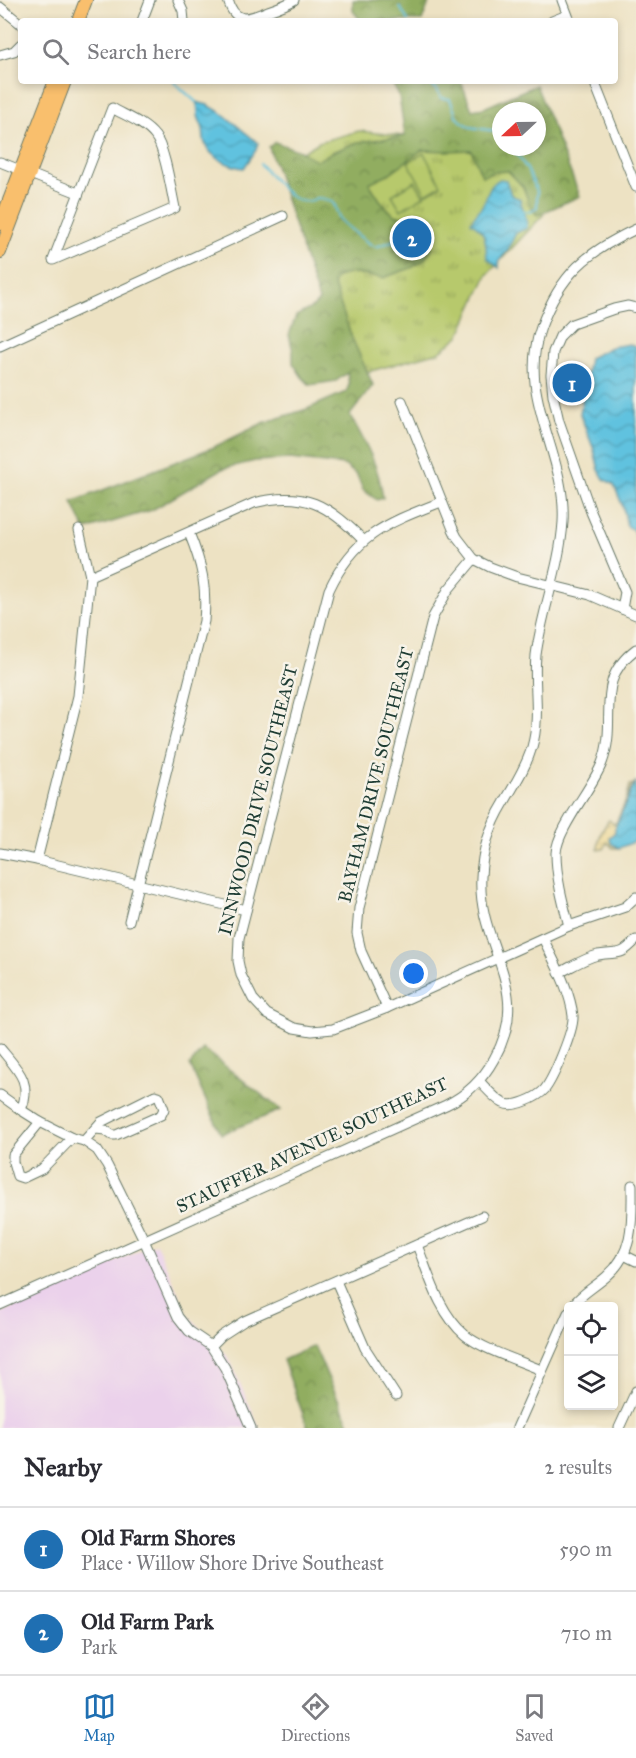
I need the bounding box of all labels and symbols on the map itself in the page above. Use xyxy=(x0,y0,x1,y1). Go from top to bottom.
north arrow xyxy=(492,102,546,156)
pin: 2 xyxy=(392,216,432,260)
pin: 1 xyxy=(552,360,592,406)
street label: BAYHAM DRIVE SOUTHEAST xyxy=(334,645,418,905)
street label: INNWOOD DRIVE SOUTHEAST xyxy=(214,663,302,937)
your location xyxy=(399,959,428,988)
street label: STAUFFER AVENUE SOUTHEAST xyxy=(173,1072,451,1218)

